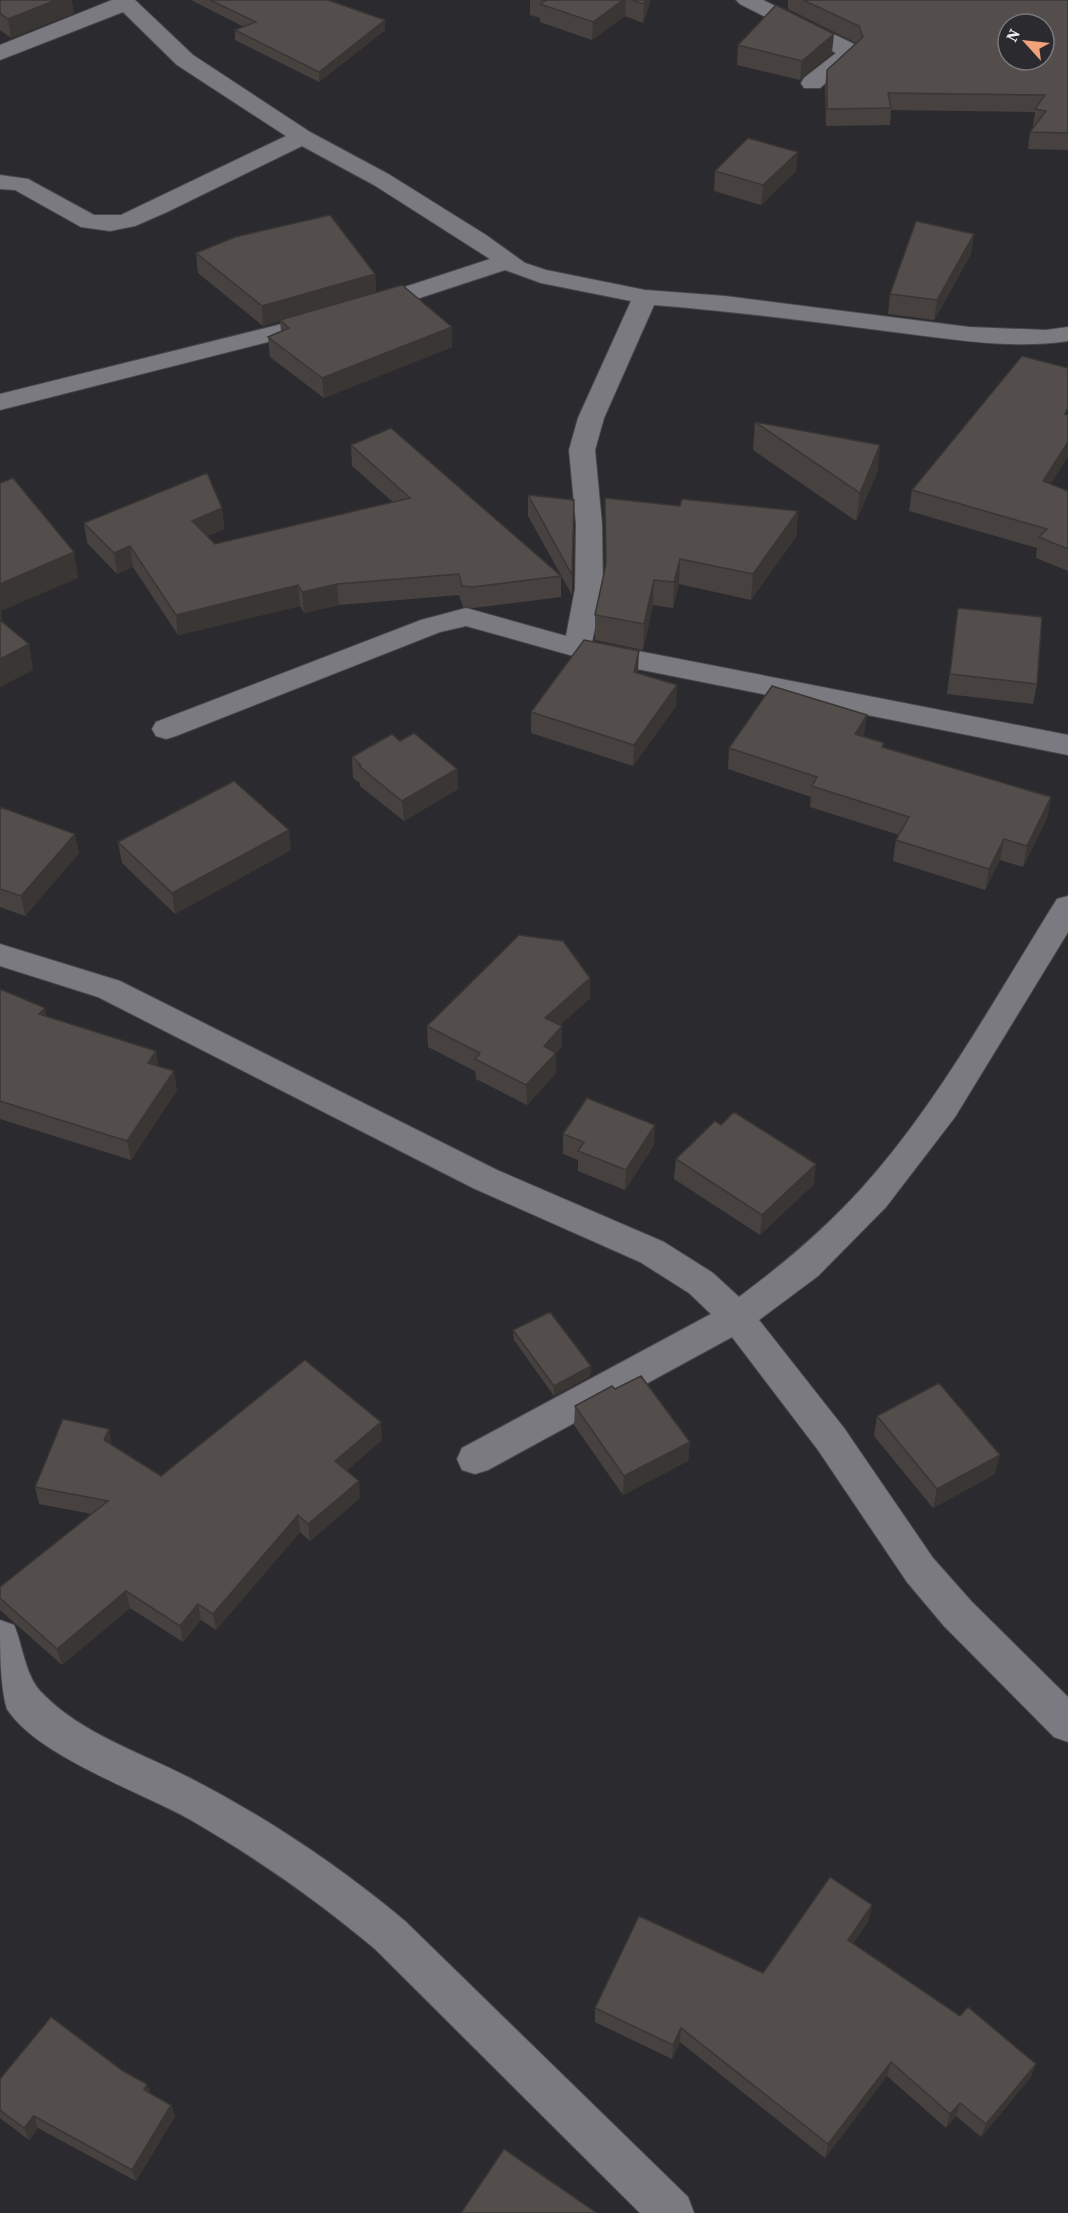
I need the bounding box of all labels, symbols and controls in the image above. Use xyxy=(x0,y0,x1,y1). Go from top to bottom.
north arrow xyxy=(996,12,1056,72)
text: N xyxy=(1000,25,1025,45)

